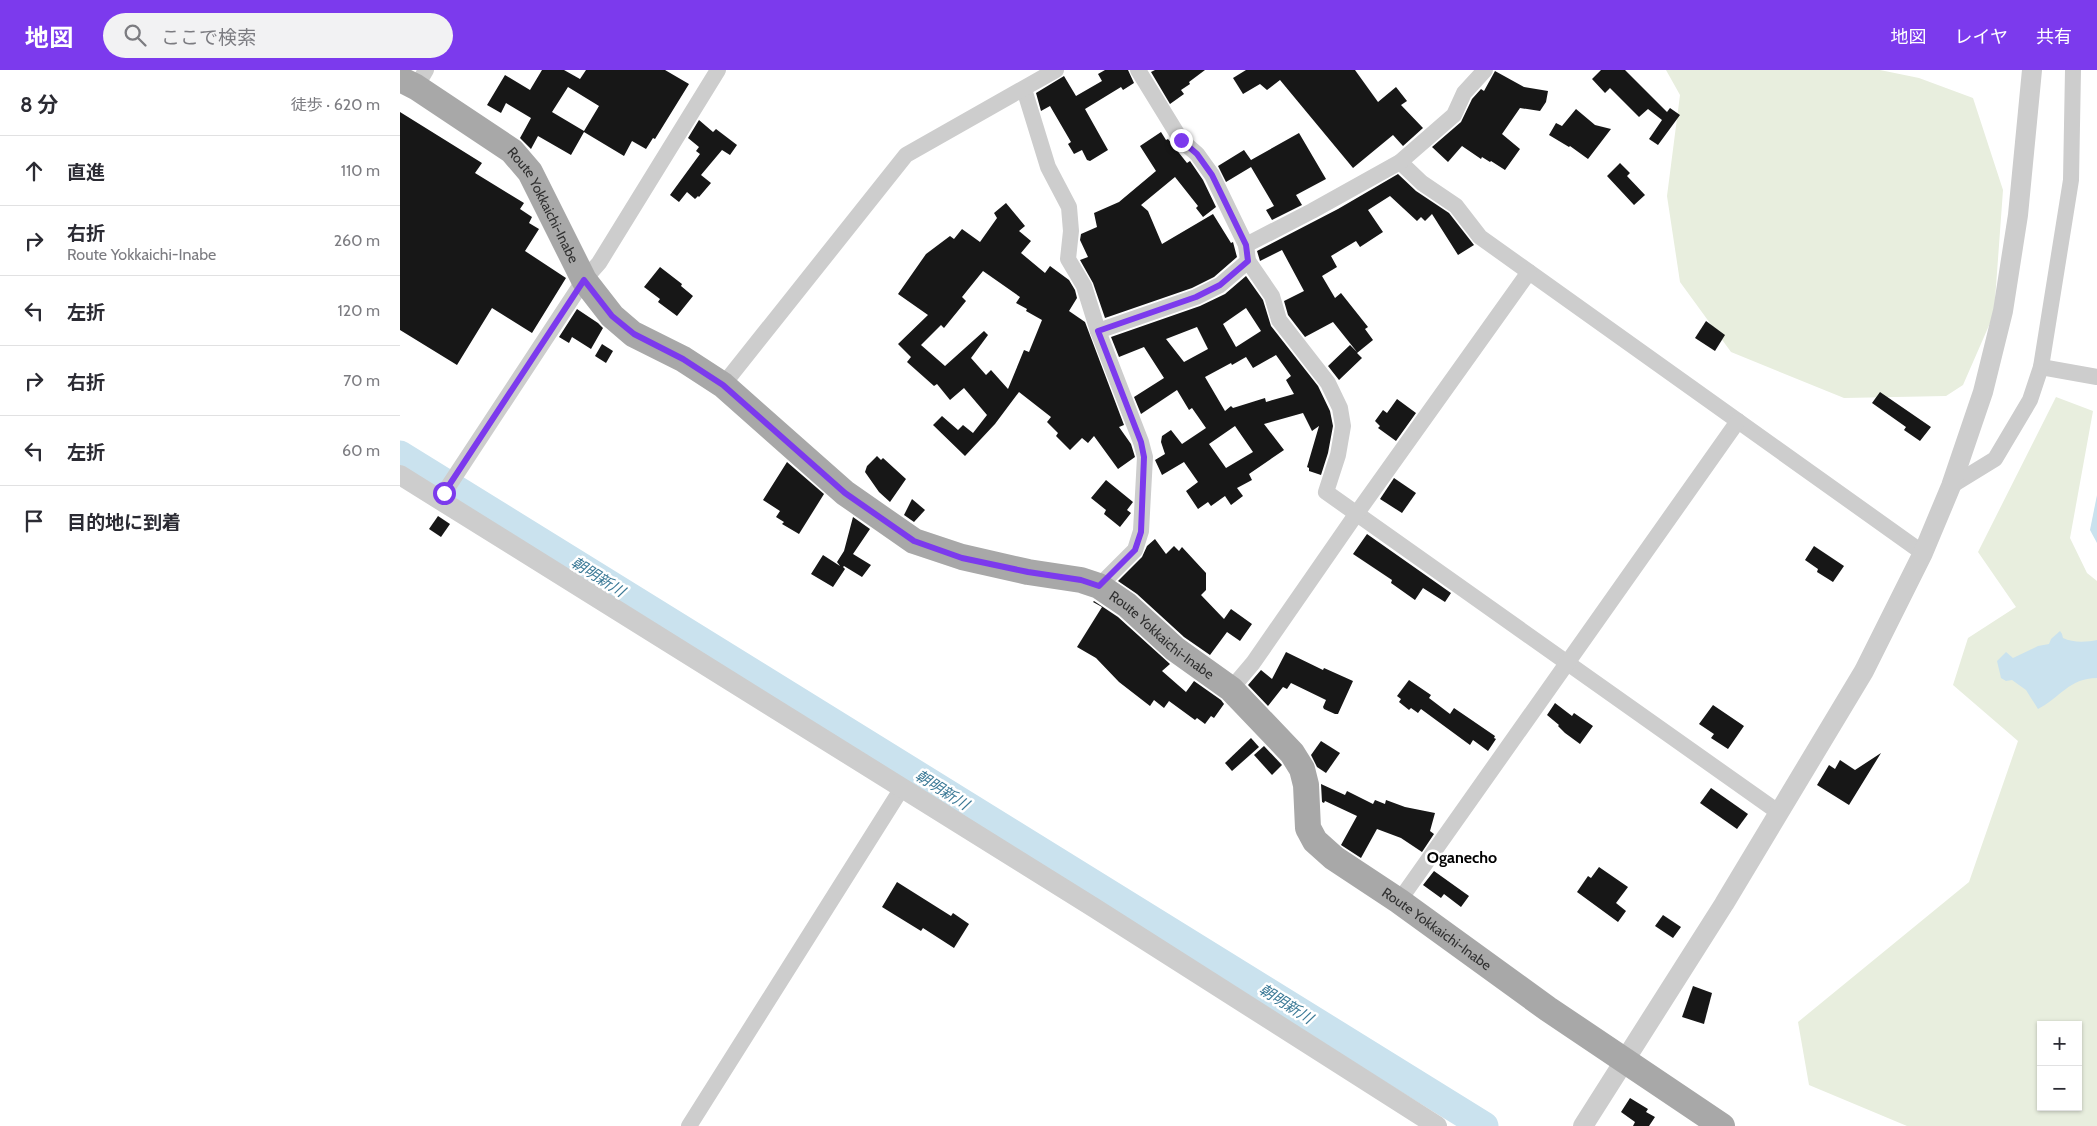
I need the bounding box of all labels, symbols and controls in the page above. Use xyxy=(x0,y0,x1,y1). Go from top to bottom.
search box xyxy=(103,13,453,58)
icon: search xyxy=(121,21,149,49)
text: 地図 xyxy=(25,23,73,52)
text: ここで検索 xyxy=(161,26,256,49)
text: 地図 xyxy=(1891,26,1927,48)
text: レイヤ xyxy=(1955,26,2008,48)
text: 共有 xyxy=(2036,26,2072,48)
text: 8 分 xyxy=(20,92,58,117)
text: 徒歩 · 620 m xyxy=(291,95,380,114)
route end xyxy=(1170,129,1193,152)
street label: Route Yokkaichi-Inabe xyxy=(503,143,583,266)
icon: ahead xyxy=(20,157,48,185)
text: 直進 xyxy=(67,161,105,184)
text: 110 m xyxy=(341,161,380,180)
text: 右折 xyxy=(67,222,105,245)
icon: right xyxy=(20,227,48,255)
text: 260 m xyxy=(334,231,380,250)
text: Route Yokkaichi-Inabe xyxy=(67,245,216,264)
icon: left xyxy=(20,297,48,325)
text: 左折 xyxy=(67,301,105,324)
text: 120 m xyxy=(338,301,380,320)
icon: right xyxy=(20,367,48,395)
text: 右折 xyxy=(67,371,105,394)
text: 70 m xyxy=(343,371,380,390)
icon: left xyxy=(20,437,48,465)
text: 左折 xyxy=(67,441,105,464)
text: 60 m xyxy=(342,441,380,460)
route start xyxy=(433,482,456,505)
icon: arrive xyxy=(20,507,48,535)
text: 目的地に到着 xyxy=(67,511,181,534)
water label: 朝明新川 xyxy=(568,553,630,602)
street label: Route Yokkaichi-Inabe xyxy=(1106,587,1218,683)
water label: 朝明新川 xyxy=(912,766,974,815)
district label: Oganecho xyxy=(1427,848,1497,867)
street label: Route Yokkaichi-Inabe xyxy=(1379,883,1495,974)
water label: 朝明新川 xyxy=(1256,980,1318,1029)
map controls xyxy=(2037,1021,2082,1111)
button: + xyxy=(2037,1021,2082,1066)
button: − xyxy=(2037,1066,2082,1111)

